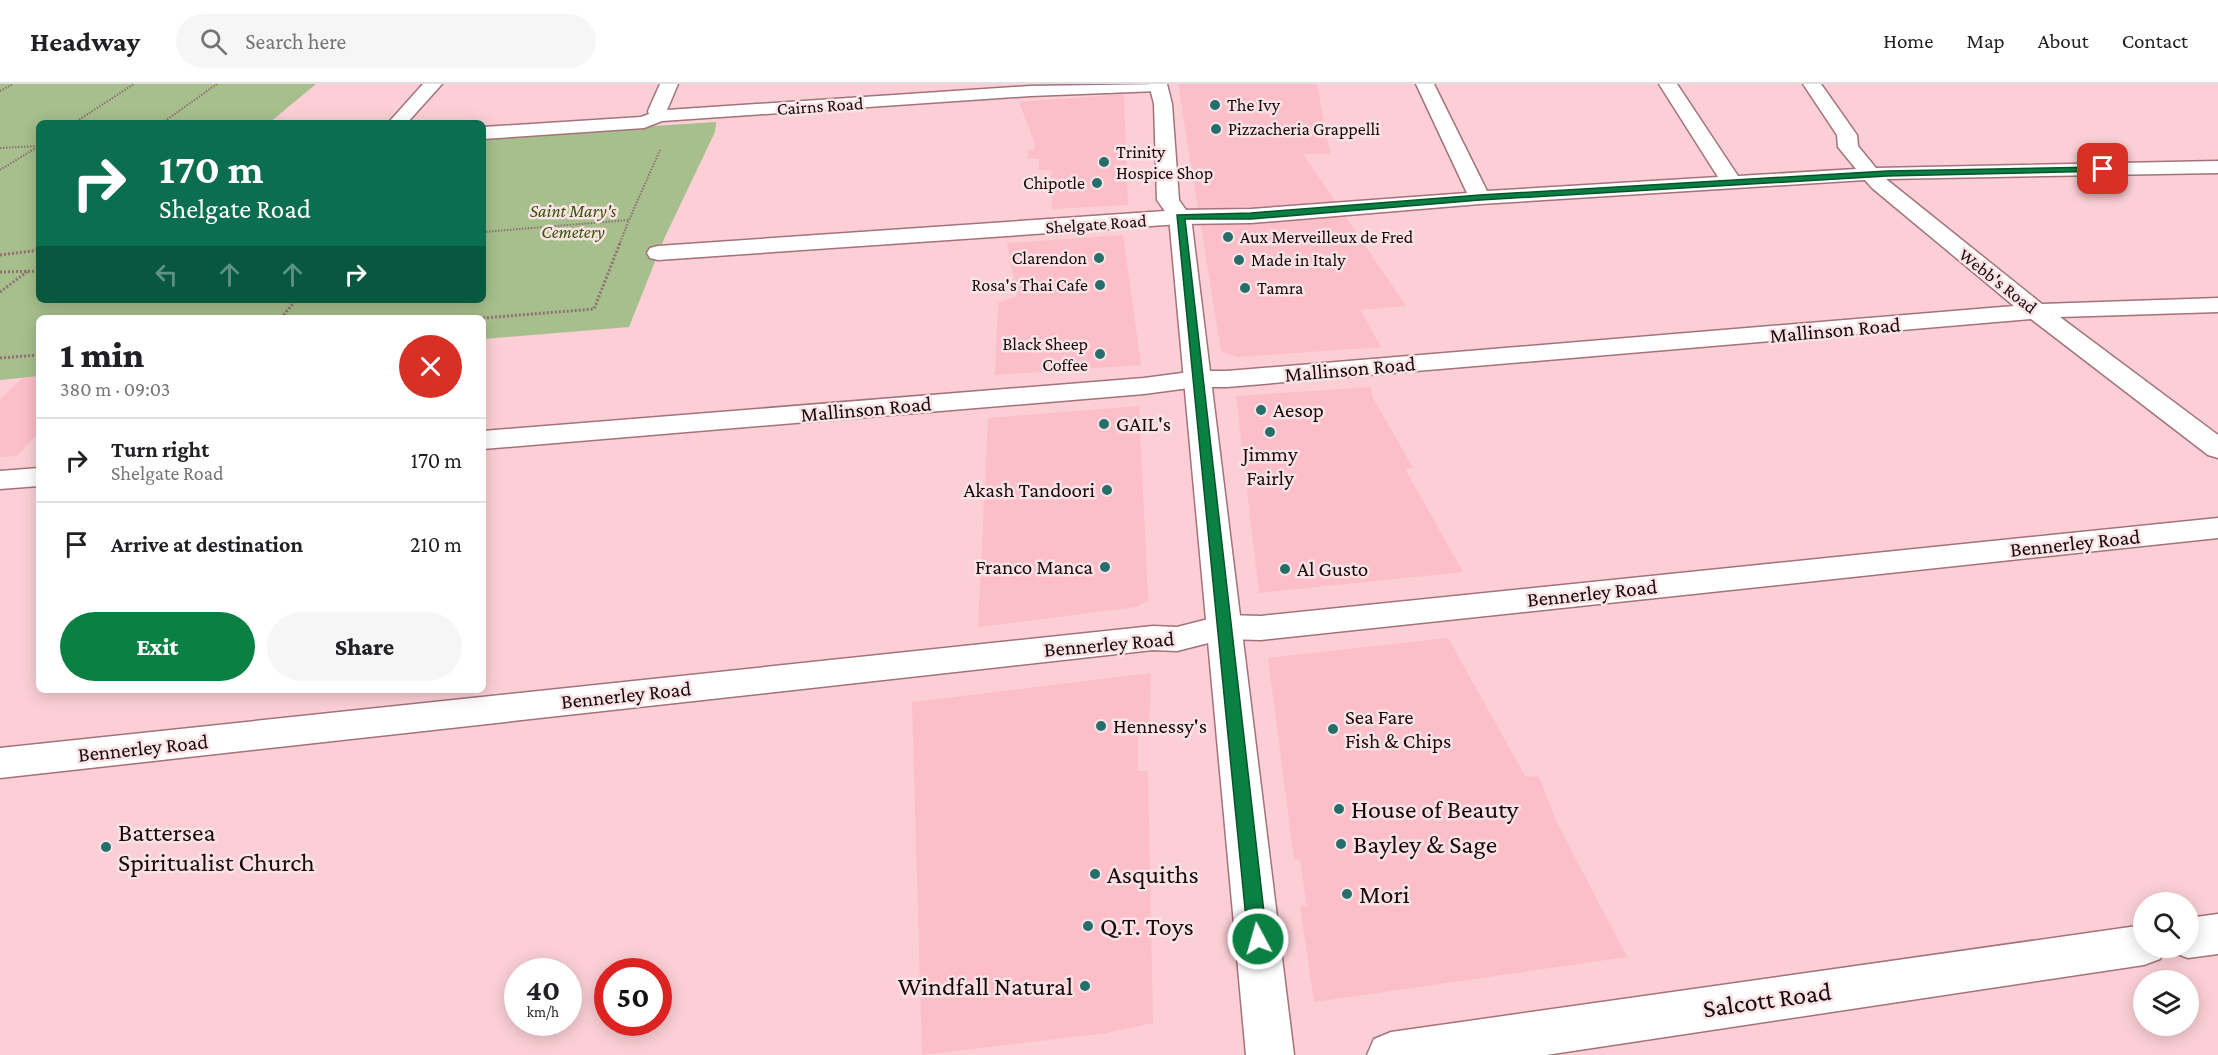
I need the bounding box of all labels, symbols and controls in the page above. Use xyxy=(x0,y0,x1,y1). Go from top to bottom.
search box xyxy=(176,14,596,68)
icon: search xyxy=(197,25,230,58)
text: Headway xyxy=(30,26,140,57)
text: Search here xyxy=(245,29,346,54)
text: Home xyxy=(1883,29,1933,53)
text: Map xyxy=(1966,29,2005,53)
text: About xyxy=(2038,29,2089,53)
text: Contact xyxy=(2122,29,2188,53)
street label: Cairns Road xyxy=(776,93,864,119)
place label: The Ivy xyxy=(1227,95,1281,115)
marker: The Ivy xyxy=(1208,98,1222,112)
place label: Pizzacheria Grappelli xyxy=(1228,119,1380,139)
marker: Pizzacheria Grappelli xyxy=(1209,122,1223,136)
place label: Trinity Hospice Shop xyxy=(1116,142,1213,183)
pin xyxy=(2077,143,2128,194)
icon: right xyxy=(60,144,138,222)
text: 170 m xyxy=(159,145,264,192)
icon: arrive xyxy=(2086,152,2119,185)
marker: Trinity Hospice Shop xyxy=(1097,155,1111,169)
place label: Chipotle xyxy=(1023,173,1085,193)
marker: Chipotle xyxy=(1090,176,1104,190)
text: Shelgate Road xyxy=(159,194,311,224)
park label: Saint Mary's Cemetery xyxy=(530,201,617,242)
street label: Shelgate Road xyxy=(1045,210,1148,238)
place label: Aux Merveilleux de Fred xyxy=(1240,227,1414,247)
marker: Aux Merveilleux de Fred xyxy=(1221,230,1235,244)
street label: Webb's Road xyxy=(1955,244,2041,318)
place label: Clarendon xyxy=(1012,248,1087,268)
place label: Made in Italy xyxy=(1251,250,1346,270)
marker: Clarendon xyxy=(1092,251,1106,265)
marker: Made in Italy xyxy=(1232,253,1246,267)
icon: left xyxy=(150,258,183,291)
icon: ahead xyxy=(213,258,246,291)
icon: ahead xyxy=(276,258,309,291)
icon: right xyxy=(339,258,372,291)
place label: Rosa's Thai Cafe xyxy=(971,275,1088,295)
marker: Rosa's Thai Cafe xyxy=(1093,278,1107,292)
place label: Tamra xyxy=(1257,278,1303,298)
marker: Tamra xyxy=(1238,281,1252,295)
street label: Mallinson Road xyxy=(1768,312,1902,348)
place label: Black Sheep Coffee xyxy=(1002,334,1088,375)
text: 1 min xyxy=(60,335,144,375)
button: close xyxy=(399,335,462,398)
marker: Black Sheep Coffee xyxy=(1093,347,1107,361)
street label: Mallinson Road xyxy=(1283,351,1417,387)
text: 380 m · 09:03 xyxy=(60,378,170,400)
street label: Mallinson Road xyxy=(799,391,933,427)
place label: Aesop xyxy=(1273,398,1324,422)
marker: Aesop xyxy=(1254,403,1268,417)
place label: GAIL's xyxy=(1116,412,1171,436)
marker: GAIL's xyxy=(1097,417,1111,431)
marker: Jimmy Fairly xyxy=(1263,425,1277,439)
text: Turn right xyxy=(111,437,209,462)
place label: Jimmy Fairly xyxy=(1240,442,1298,490)
icon: right xyxy=(60,444,93,477)
text: 170 m xyxy=(411,448,462,473)
text: Shelgate Road xyxy=(111,462,224,484)
place label: Akash Tandoori xyxy=(963,478,1095,502)
marker: Akash Tandoori xyxy=(1100,483,1114,497)
street label: Bennerley Road xyxy=(2009,524,2141,562)
icon: arrive xyxy=(60,528,93,561)
text: Arrive at destination xyxy=(111,532,303,557)
text: 210 m xyxy=(410,532,462,557)
place label: Franco Manca xyxy=(975,555,1093,579)
place label: Al Gusto xyxy=(1297,557,1368,581)
marker: Franco Manca xyxy=(1098,560,1112,574)
marker: Al Gusto xyxy=(1278,562,1292,576)
street label: Bennerley Road xyxy=(1526,574,1658,612)
button: Exit xyxy=(60,612,255,681)
button: Share xyxy=(267,612,462,681)
street label: Bennerley Road xyxy=(1043,626,1175,662)
street label: Bennerley Road xyxy=(560,676,692,714)
place label: Sea Fare Fish & Chips xyxy=(1345,705,1451,753)
place label: Hennessy's xyxy=(1113,714,1207,738)
marker: Hennessy's xyxy=(1094,719,1108,733)
marker: Sea Fare Fish & Chips xyxy=(1326,722,1340,736)
street label: Bennerley Road xyxy=(77,729,209,767)
place label: House of Beauty xyxy=(1351,795,1520,824)
marker: House of Beauty xyxy=(1332,802,1346,816)
place label: Battersea Spiritualist Church xyxy=(118,818,315,877)
place label: Bayley & Sage xyxy=(1353,830,1497,859)
marker: Bayley & Sage xyxy=(1334,837,1348,851)
marker: Battersea Spiritualist Church xyxy=(99,840,113,854)
place label: Asquiths xyxy=(1107,860,1199,889)
marker: Asquiths xyxy=(1088,867,1102,881)
place label: Mori xyxy=(1359,880,1410,909)
marker: Mori xyxy=(1340,887,1354,901)
map controls xyxy=(2133,892,2199,1036)
button: search xyxy=(2133,892,2199,958)
position arrow xyxy=(1226,907,1290,971)
place label: Q.T. Toys xyxy=(1100,912,1194,941)
marker: Q.T. Toys xyxy=(1081,919,1095,933)
speed limit sign: 50 xyxy=(594,958,672,1036)
button: layers xyxy=(2133,970,2199,1036)
place label: Windfall Natural xyxy=(898,972,1073,1001)
text: 40 xyxy=(526,973,560,1006)
street label: Salcott Road xyxy=(1701,977,1833,1023)
marker: Windfall Natural xyxy=(1078,979,1092,993)
text: km/h xyxy=(527,1004,559,1020)

